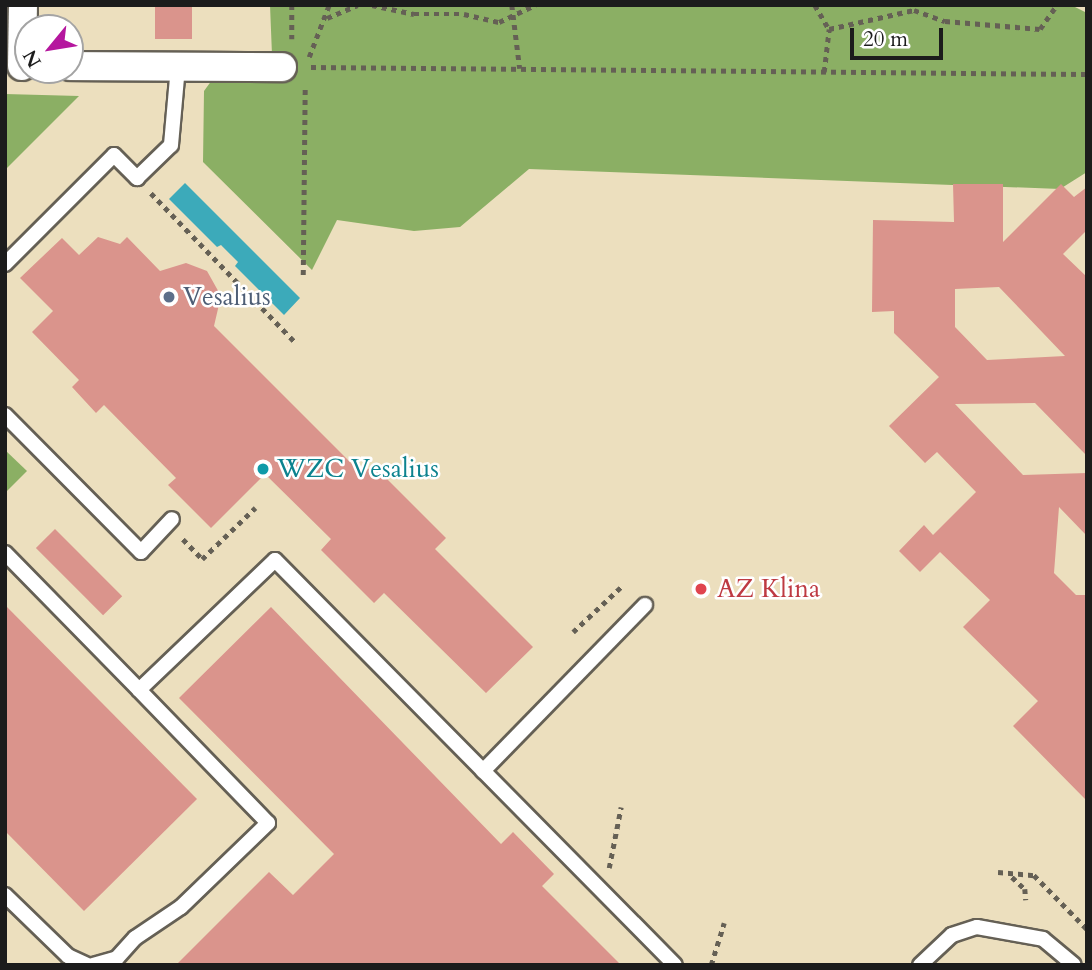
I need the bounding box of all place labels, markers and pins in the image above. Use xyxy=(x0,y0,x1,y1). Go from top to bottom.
place label: Vesalius xyxy=(183,281,271,313)
marker: Vesalius xyxy=(161,289,177,305)
place label: WZC Vesalius xyxy=(277,453,439,485)
marker: WZC Vesalius xyxy=(255,461,271,477)
place label: AZ Klina xyxy=(717,573,820,605)
marker: AZ Klina xyxy=(691,579,711,599)

